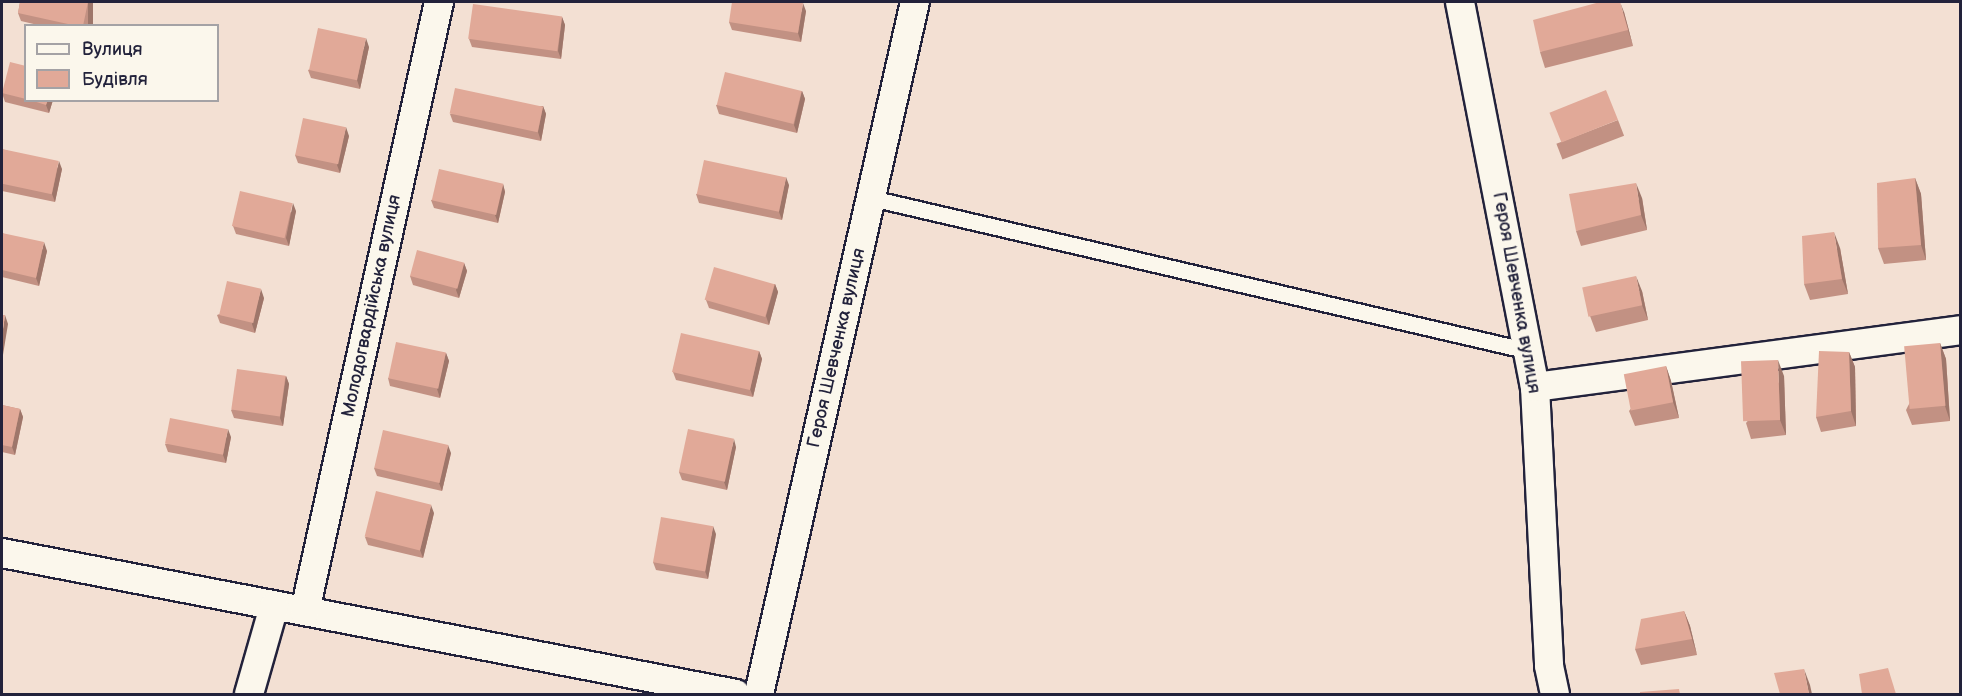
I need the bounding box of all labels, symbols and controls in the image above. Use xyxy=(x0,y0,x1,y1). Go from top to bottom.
legend xyxy=(24,24,219,102)
text: Вулиця xyxy=(82,39,143,60)
text: Будівля xyxy=(82,69,148,90)
street label: Героя Шевченка вулиця xyxy=(1488,191,1544,395)
street label: Молодогвардійська вулиця xyxy=(338,193,406,419)
street label: Героя Шевченка вулиця xyxy=(804,246,870,450)

